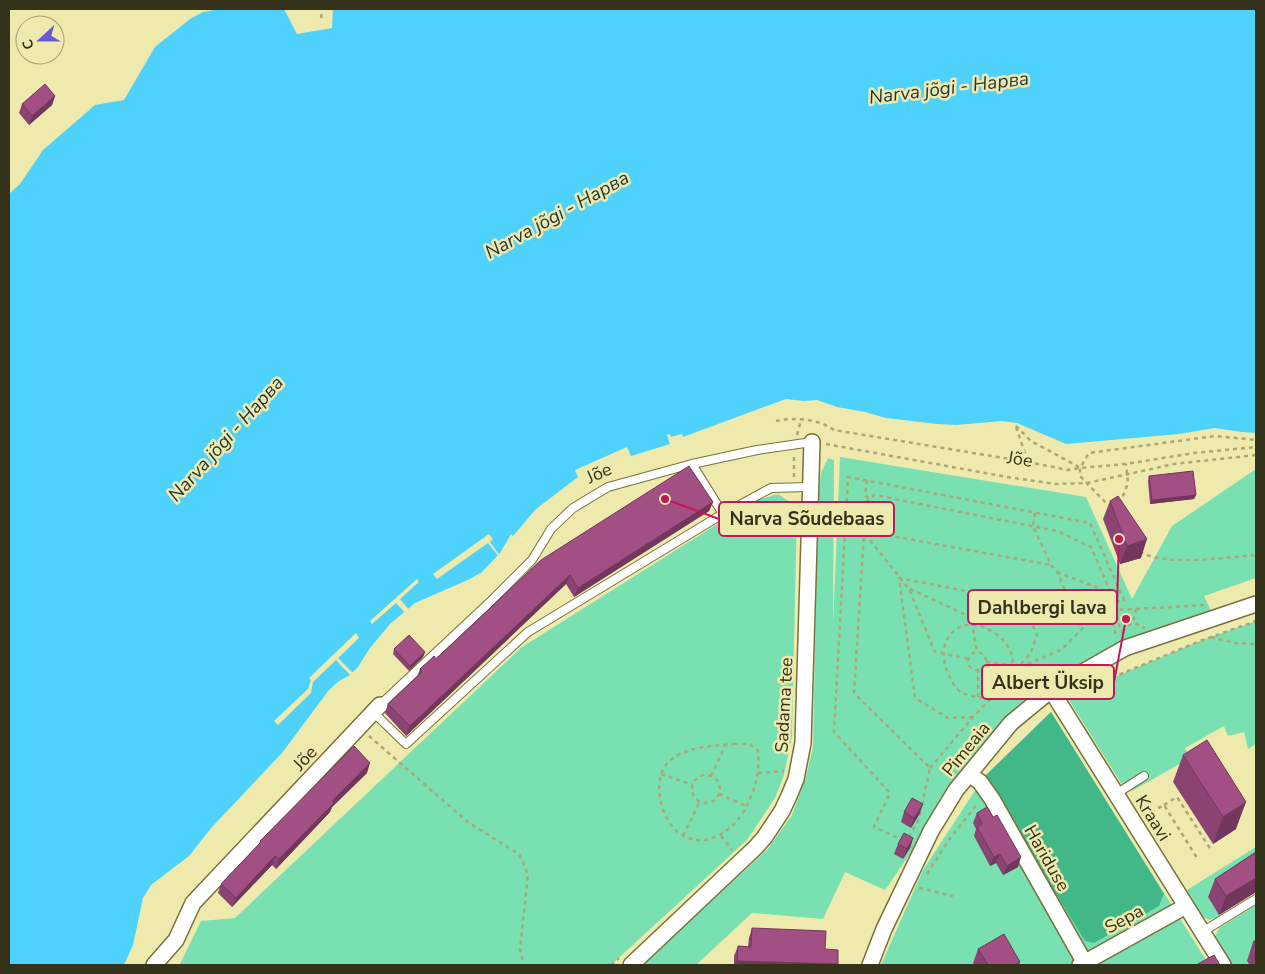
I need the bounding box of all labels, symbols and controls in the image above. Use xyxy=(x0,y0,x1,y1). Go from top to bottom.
north arrow xyxy=(15,15,65,65)
text: С xyxy=(18,36,39,52)
water label: Narva jõgi - Нарва xyxy=(867,65,1031,111)
water label: Narva jõgi - Нарва xyxy=(480,165,634,265)
water label: Narva jõgi - Нарва xyxy=(162,370,290,508)
street label: Jõe xyxy=(1005,445,1034,473)
street label: Jõe xyxy=(582,457,615,490)
callout: Narva Sõudebaas xyxy=(719,502,894,536)
text: Narva Sõudebaas xyxy=(729,506,885,532)
callout: Dahlbergi lava xyxy=(968,590,1117,624)
text: Dahlbergi lava xyxy=(977,595,1107,621)
street label: Sadama tee xyxy=(770,657,798,753)
callout: Albert Üksip xyxy=(982,665,1114,699)
text: Albert Üksip xyxy=(992,670,1104,696)
street label: Pimeaia xyxy=(937,717,995,781)
street label: Jõe xyxy=(287,741,322,776)
street label: Kraavi xyxy=(1130,790,1176,846)
street label: Hariduse xyxy=(1018,821,1076,895)
street label: Sepa xyxy=(1100,899,1148,939)

